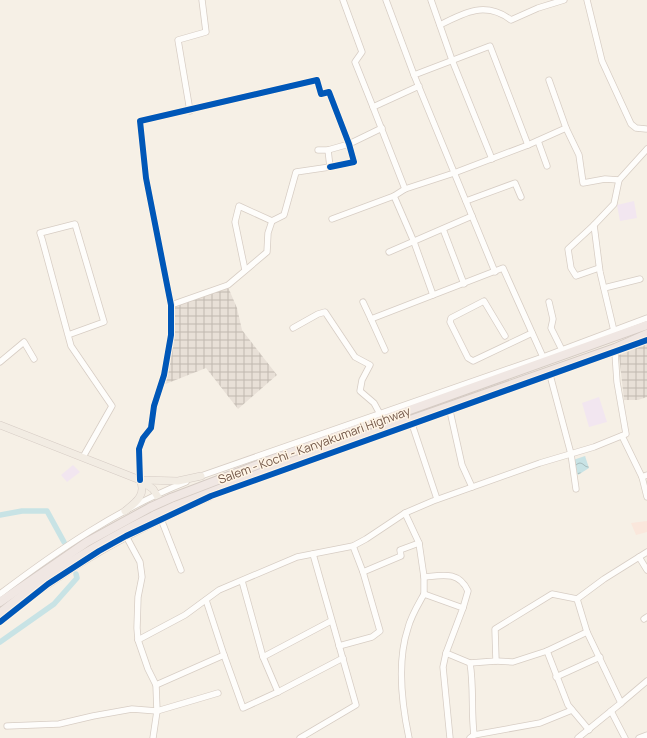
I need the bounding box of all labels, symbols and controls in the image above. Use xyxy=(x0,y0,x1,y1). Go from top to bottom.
street label: Salem - Kochi - Kanyakumari Highway xyxy=(215,402,413,488)

